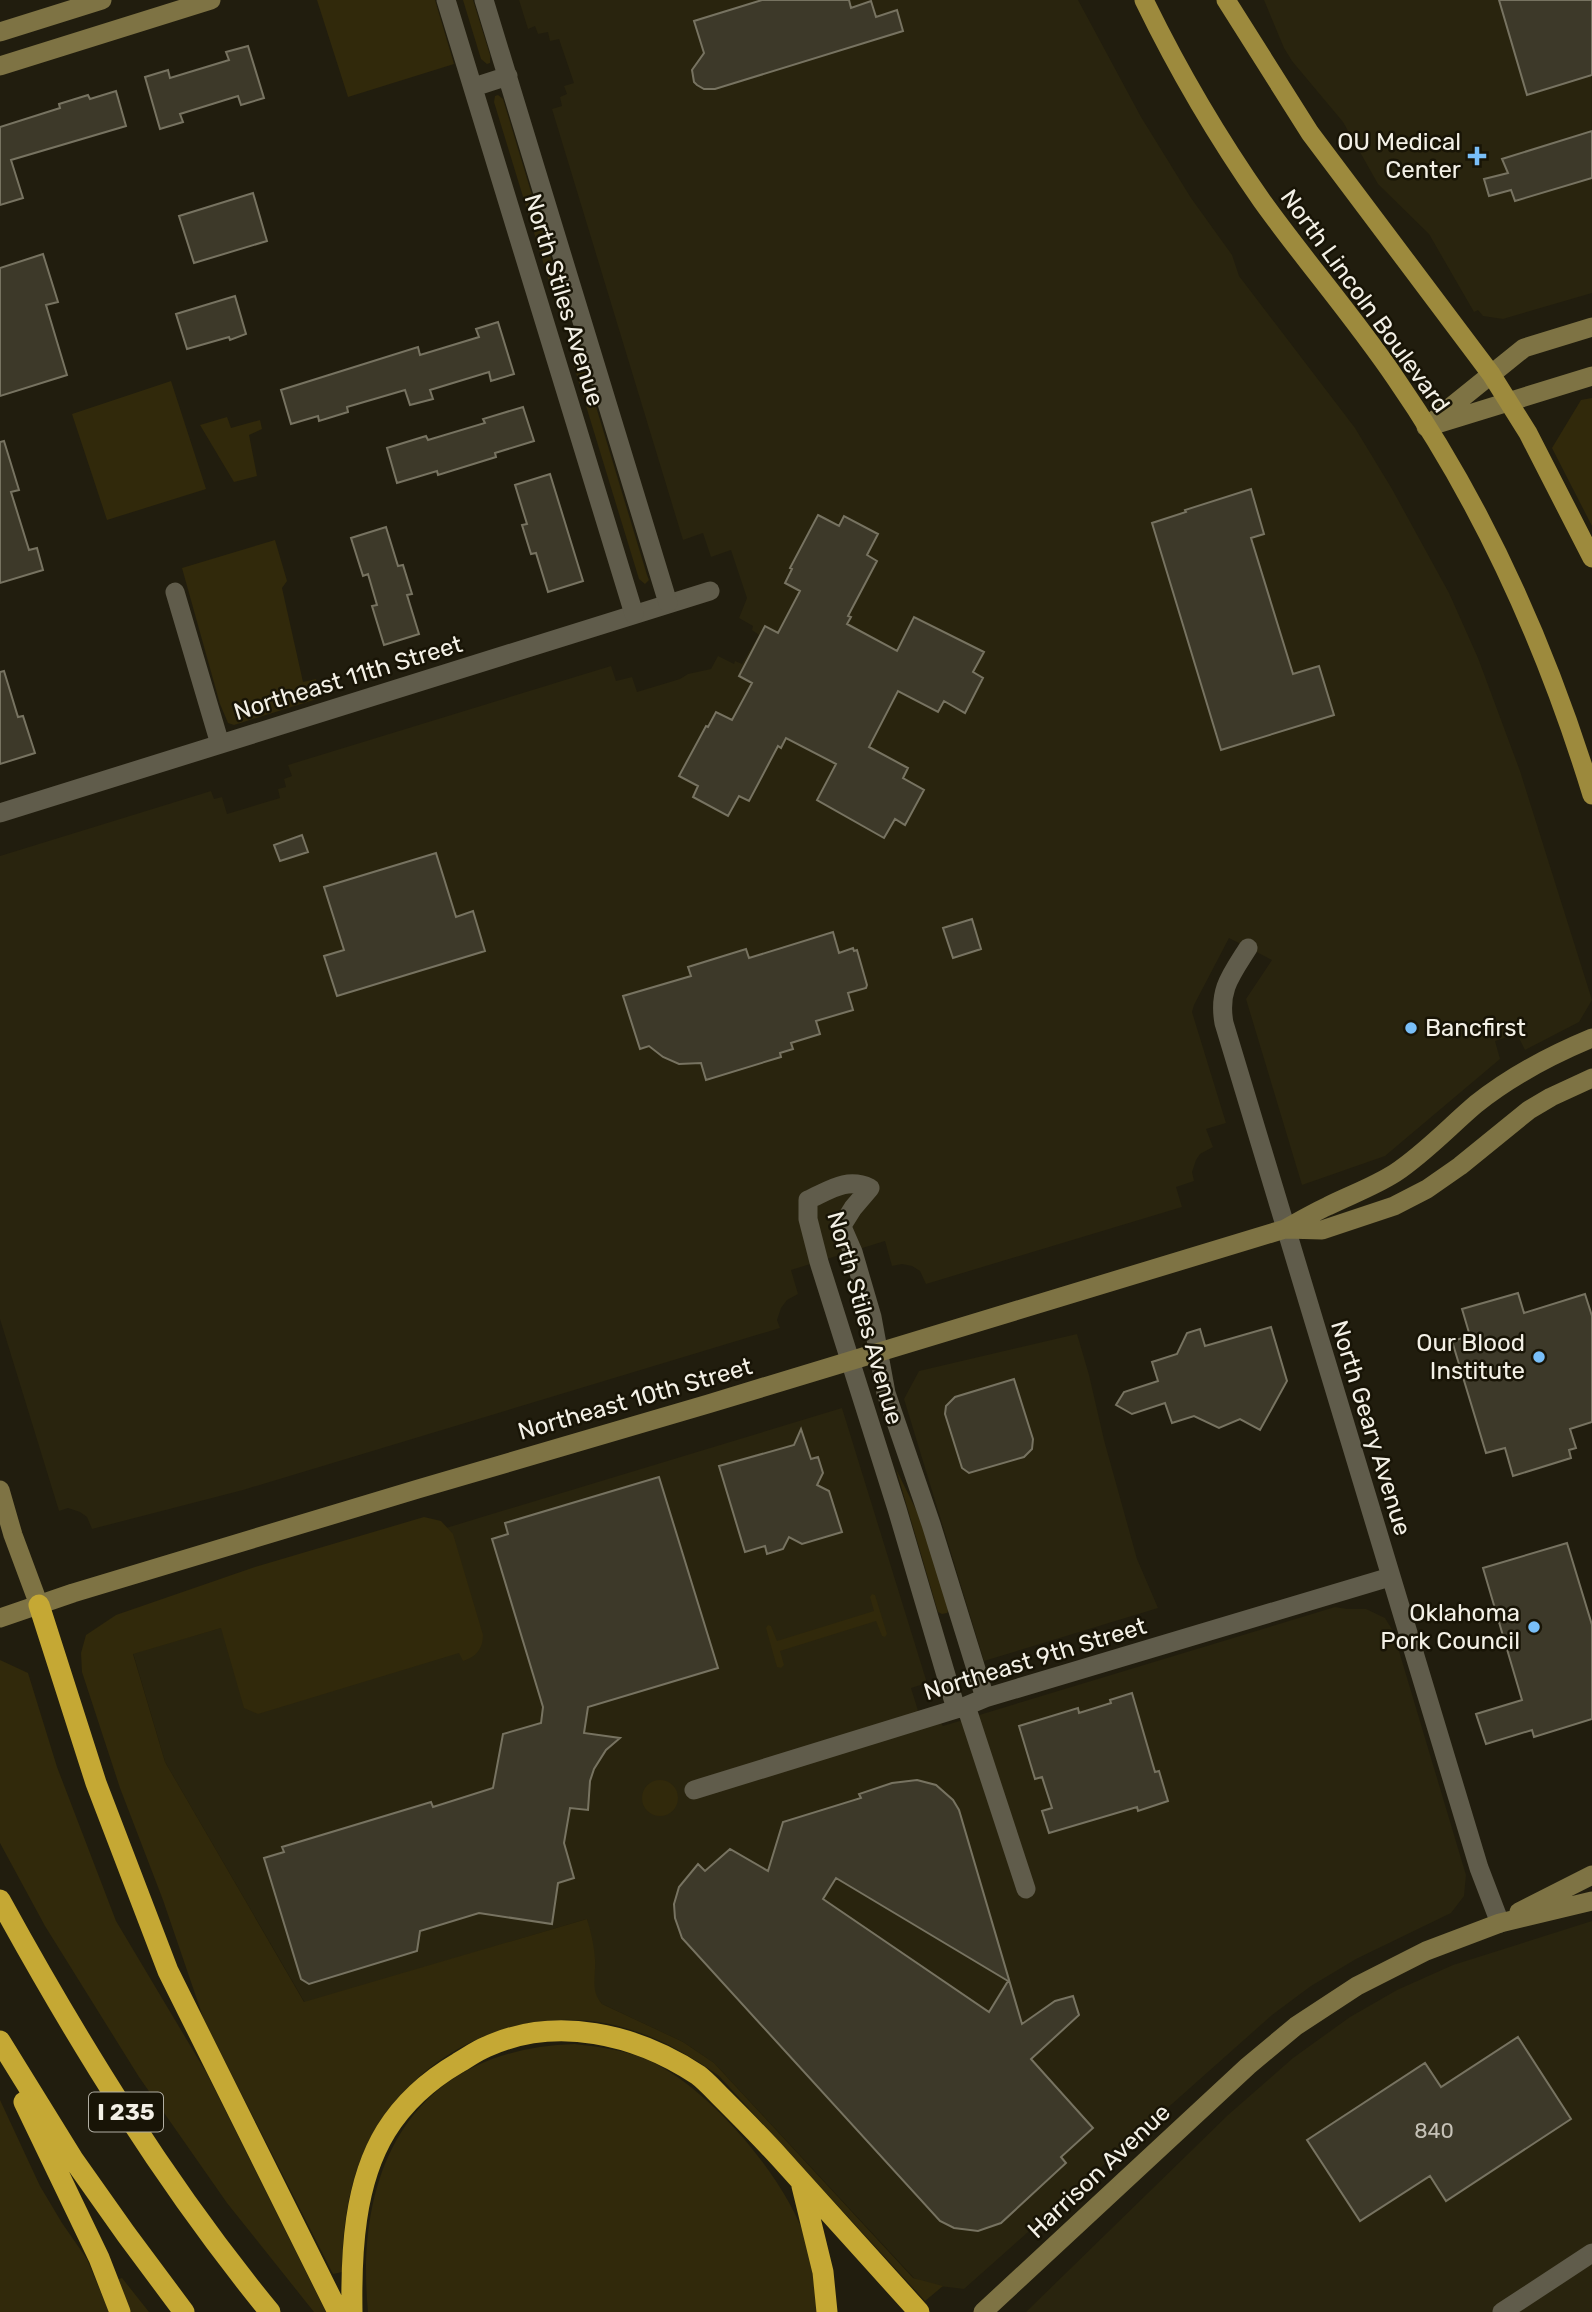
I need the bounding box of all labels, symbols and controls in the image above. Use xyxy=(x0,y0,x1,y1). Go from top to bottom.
place label: OU Medical Center xyxy=(1337,128,1461,184)
marker: OU Medical Center xyxy=(1467,146,1487,166)
street label: North Lincoln Boulevard xyxy=(1275,184,1455,418)
street label: North Stiles Avenue xyxy=(518,191,610,409)
street label: Northeast 11th Street xyxy=(230,630,466,726)
place label: Bancfirst xyxy=(1425,1014,1526,1042)
marker: Bancfirst xyxy=(1403,1020,1419,1036)
street label: North Stiles Avenue xyxy=(821,1208,909,1428)
street label: North Geary Avenue xyxy=(1325,1317,1417,1539)
place label: Our Blood Institute xyxy=(1416,1329,1525,1385)
marker: Our Blood Institute xyxy=(1531,1349,1547,1365)
street label: Northeast 10th Street xyxy=(515,1352,755,1446)
place label: Oklahoma Pork Council xyxy=(1380,1599,1520,1655)
street label: Northeast 9th Street xyxy=(920,1612,1150,1706)
marker: Oklahoma Pork Council xyxy=(1526,1619,1542,1635)
road number: I 235 xyxy=(89,2092,163,2132)
street label: Harrison Avenue xyxy=(1022,2098,1176,2244)
house number: 840 xyxy=(1414,2118,1454,2143)

